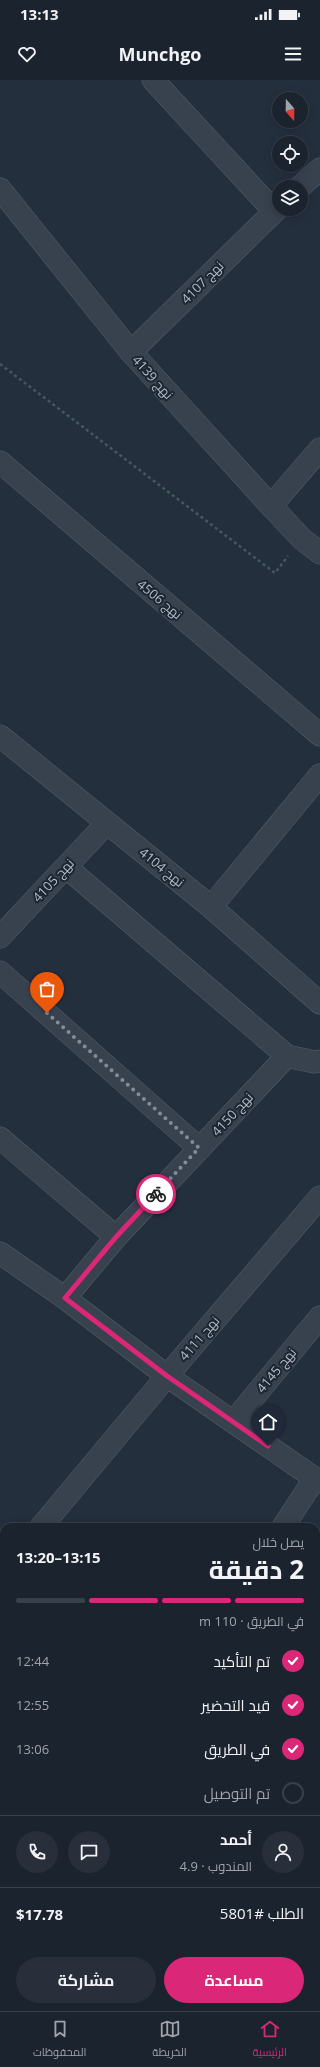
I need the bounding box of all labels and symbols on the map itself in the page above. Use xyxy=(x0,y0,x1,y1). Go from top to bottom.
north arrow xyxy=(272,92,308,128)
street label: نهج 4107 xyxy=(177,257,227,307)
street label: نهج 4139 xyxy=(128,351,178,403)
street label: نهج 4506 xyxy=(134,575,186,623)
street label: نهج 4104 xyxy=(136,843,188,891)
street label: نهج 4105 xyxy=(28,854,78,906)
pin xyxy=(30,972,64,1013)
street label: نهج 4150 xyxy=(207,1088,257,1140)
courier xyxy=(136,1174,176,1214)
street label: نهج 4111 xyxy=(175,1312,223,1364)
street label: نهج 4145 xyxy=(252,1344,300,1396)
pin xyxy=(251,1405,285,1446)

